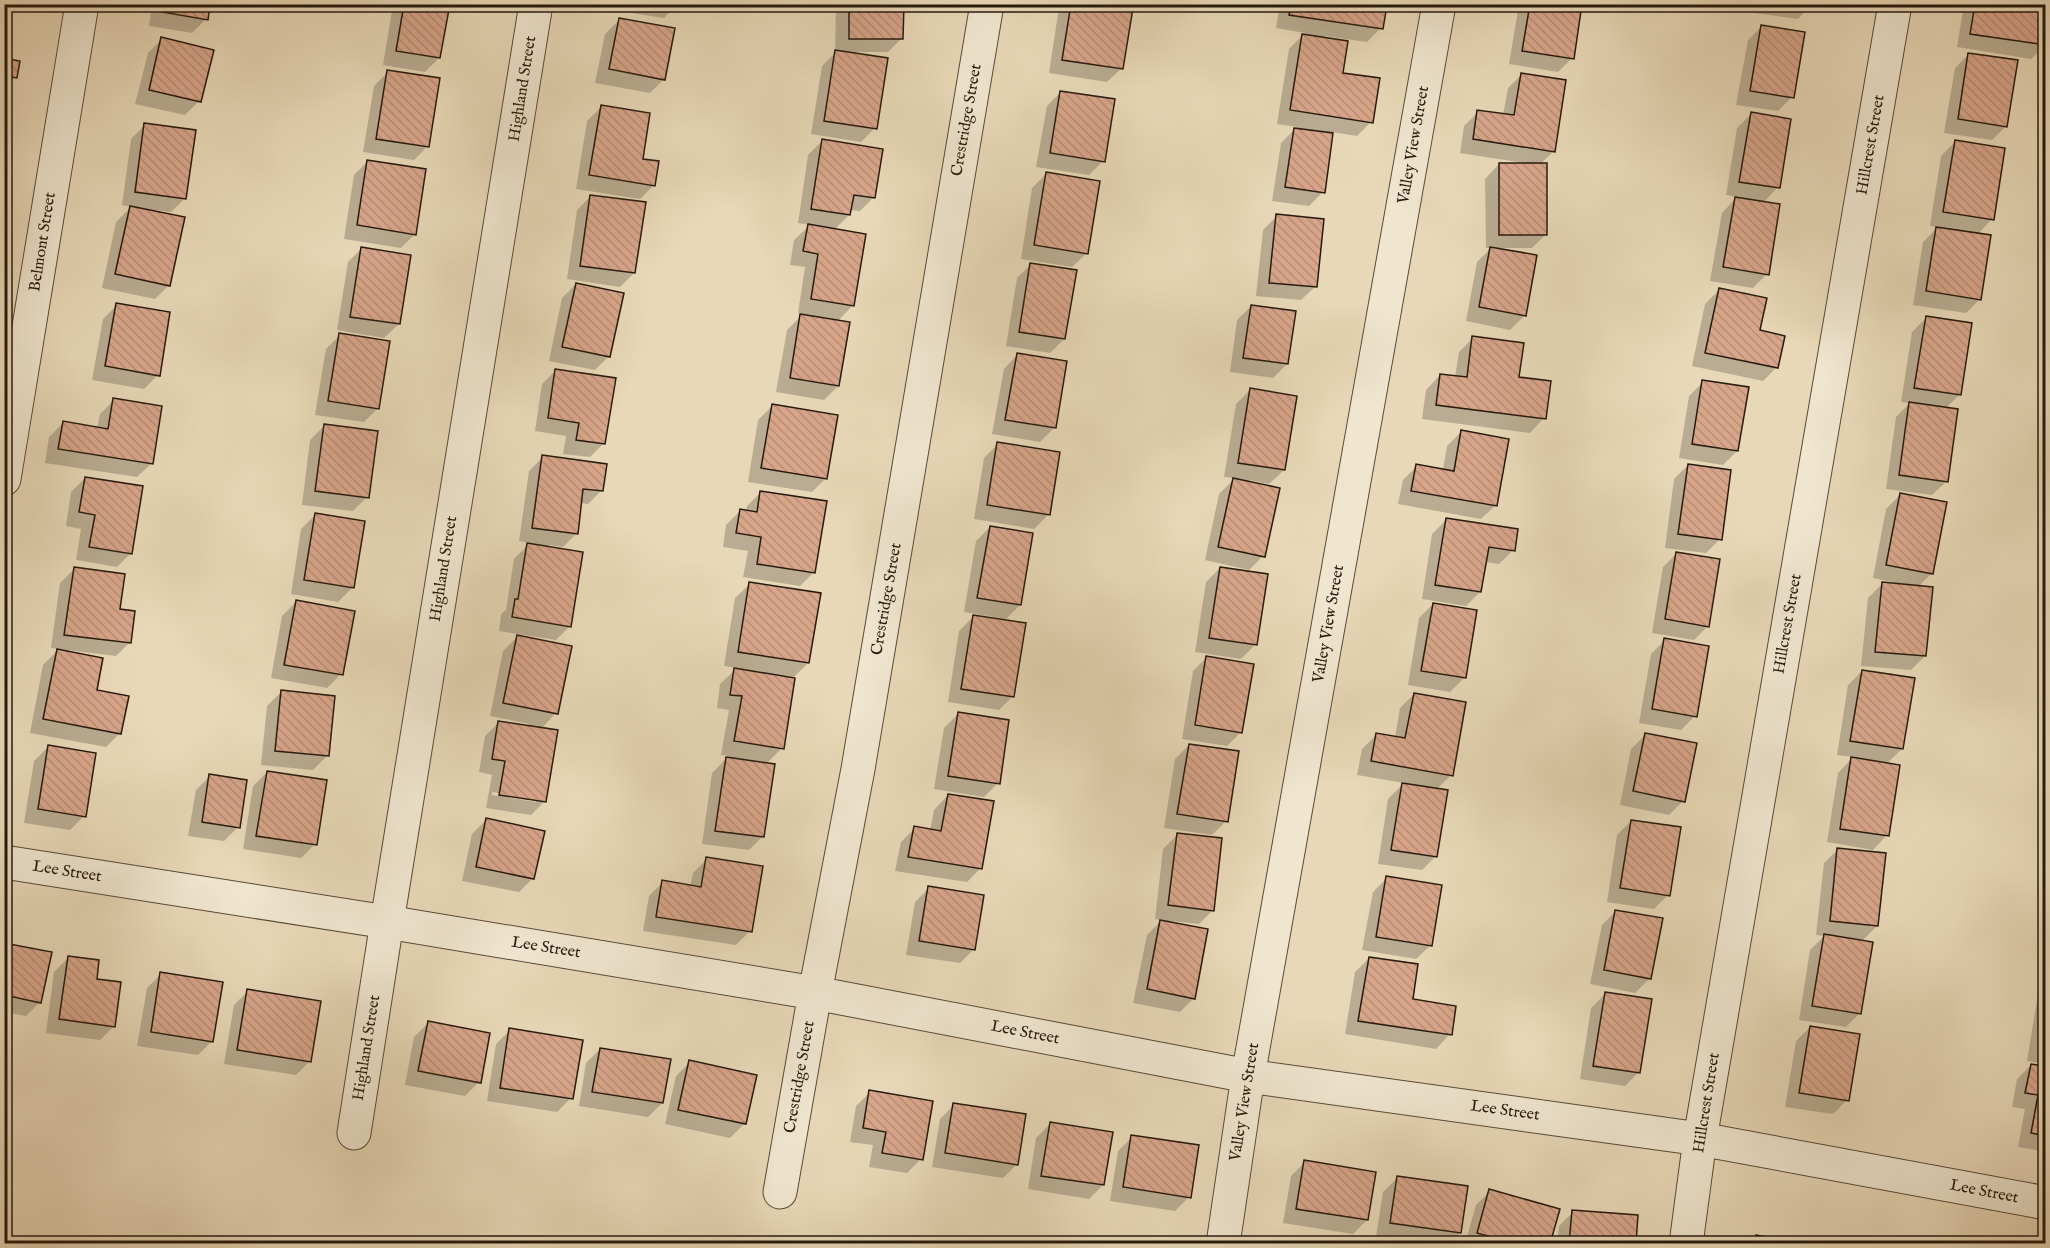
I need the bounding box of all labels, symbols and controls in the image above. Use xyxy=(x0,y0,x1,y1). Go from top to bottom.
street label: Highland Street xyxy=(505,34,541,143)
street label: Crestridge Street xyxy=(947,62,987,178)
street label: Valley View Street xyxy=(1394,84,1434,207)
street label: Hillcrest Street xyxy=(1852,93,1890,197)
street label: Belmont Street xyxy=(25,190,61,293)
street label: Highland Street xyxy=(426,514,462,623)
street label: Crestridge Street xyxy=(867,541,907,657)
street label: Valley View Street xyxy=(1309,563,1349,686)
street label: Hillcrest Street xyxy=(1769,572,1807,676)
street label: Lee Street xyxy=(31,857,103,887)
street label: Lee Street xyxy=(510,933,582,963)
street label: Highland Street xyxy=(349,993,385,1102)
street label: Lee Street xyxy=(989,1017,1061,1050)
street label: Crestridge Street xyxy=(780,1019,820,1135)
street label: Valley View Street xyxy=(1226,1041,1264,1164)
street label: Hillcrest Street xyxy=(1689,1051,1725,1155)
street label: Lee Street xyxy=(1469,1096,1541,1126)
street label: Lee Street xyxy=(1948,1176,2020,1209)

